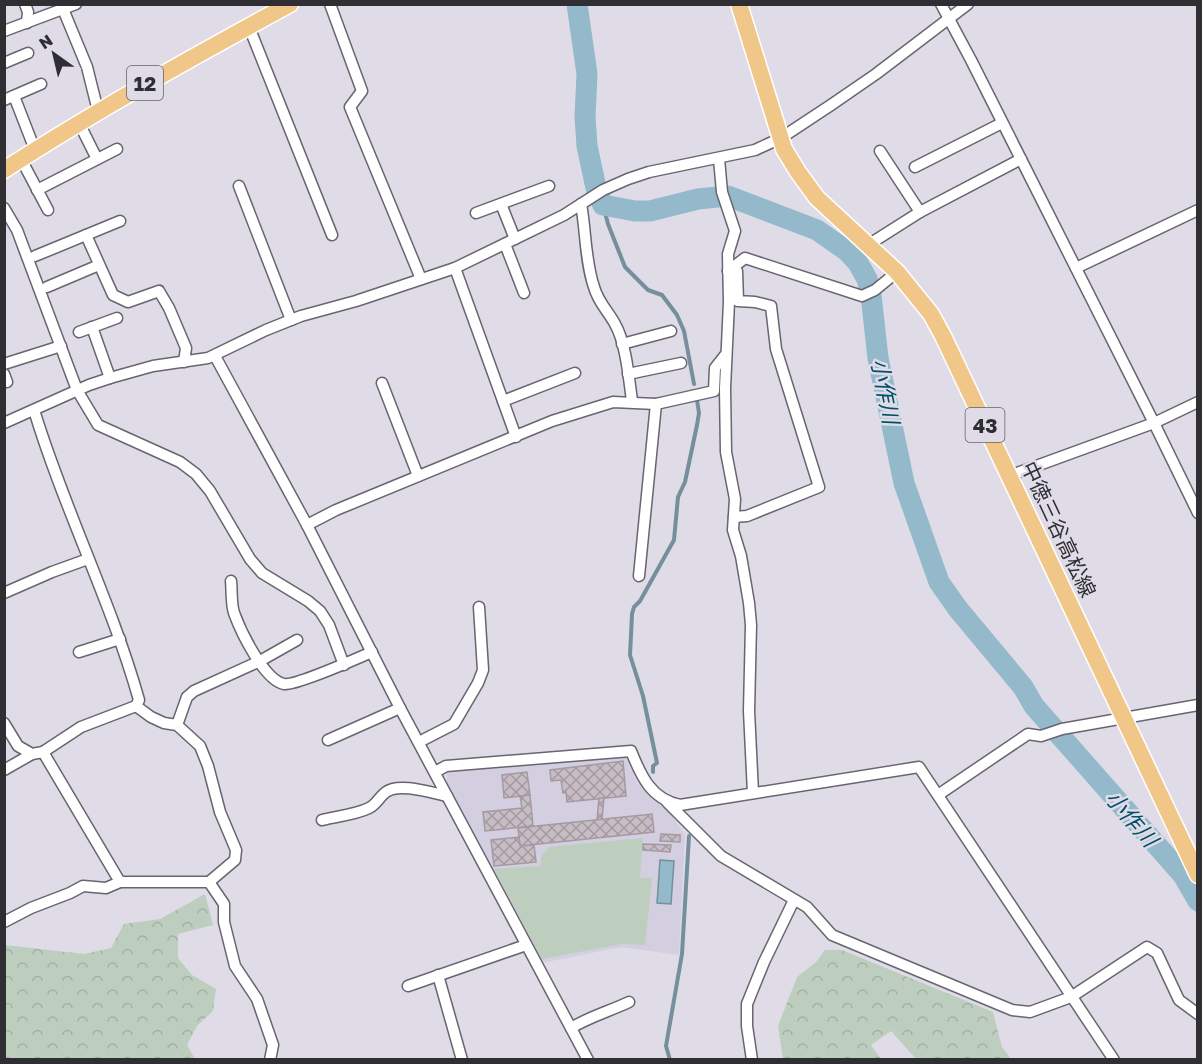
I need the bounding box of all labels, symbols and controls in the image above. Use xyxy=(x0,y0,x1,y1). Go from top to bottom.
north arrow xyxy=(24,24,84,84)
text: N xyxy=(35,30,56,53)
road number: 12 xyxy=(127,66,163,100)
water label: 小作川 xyxy=(866,356,906,428)
road number: 43 xyxy=(966,408,1004,442)
street label: 中徳三谷高松線 xyxy=(1016,457,1102,601)
water label: 小作川 xyxy=(1100,784,1165,853)

